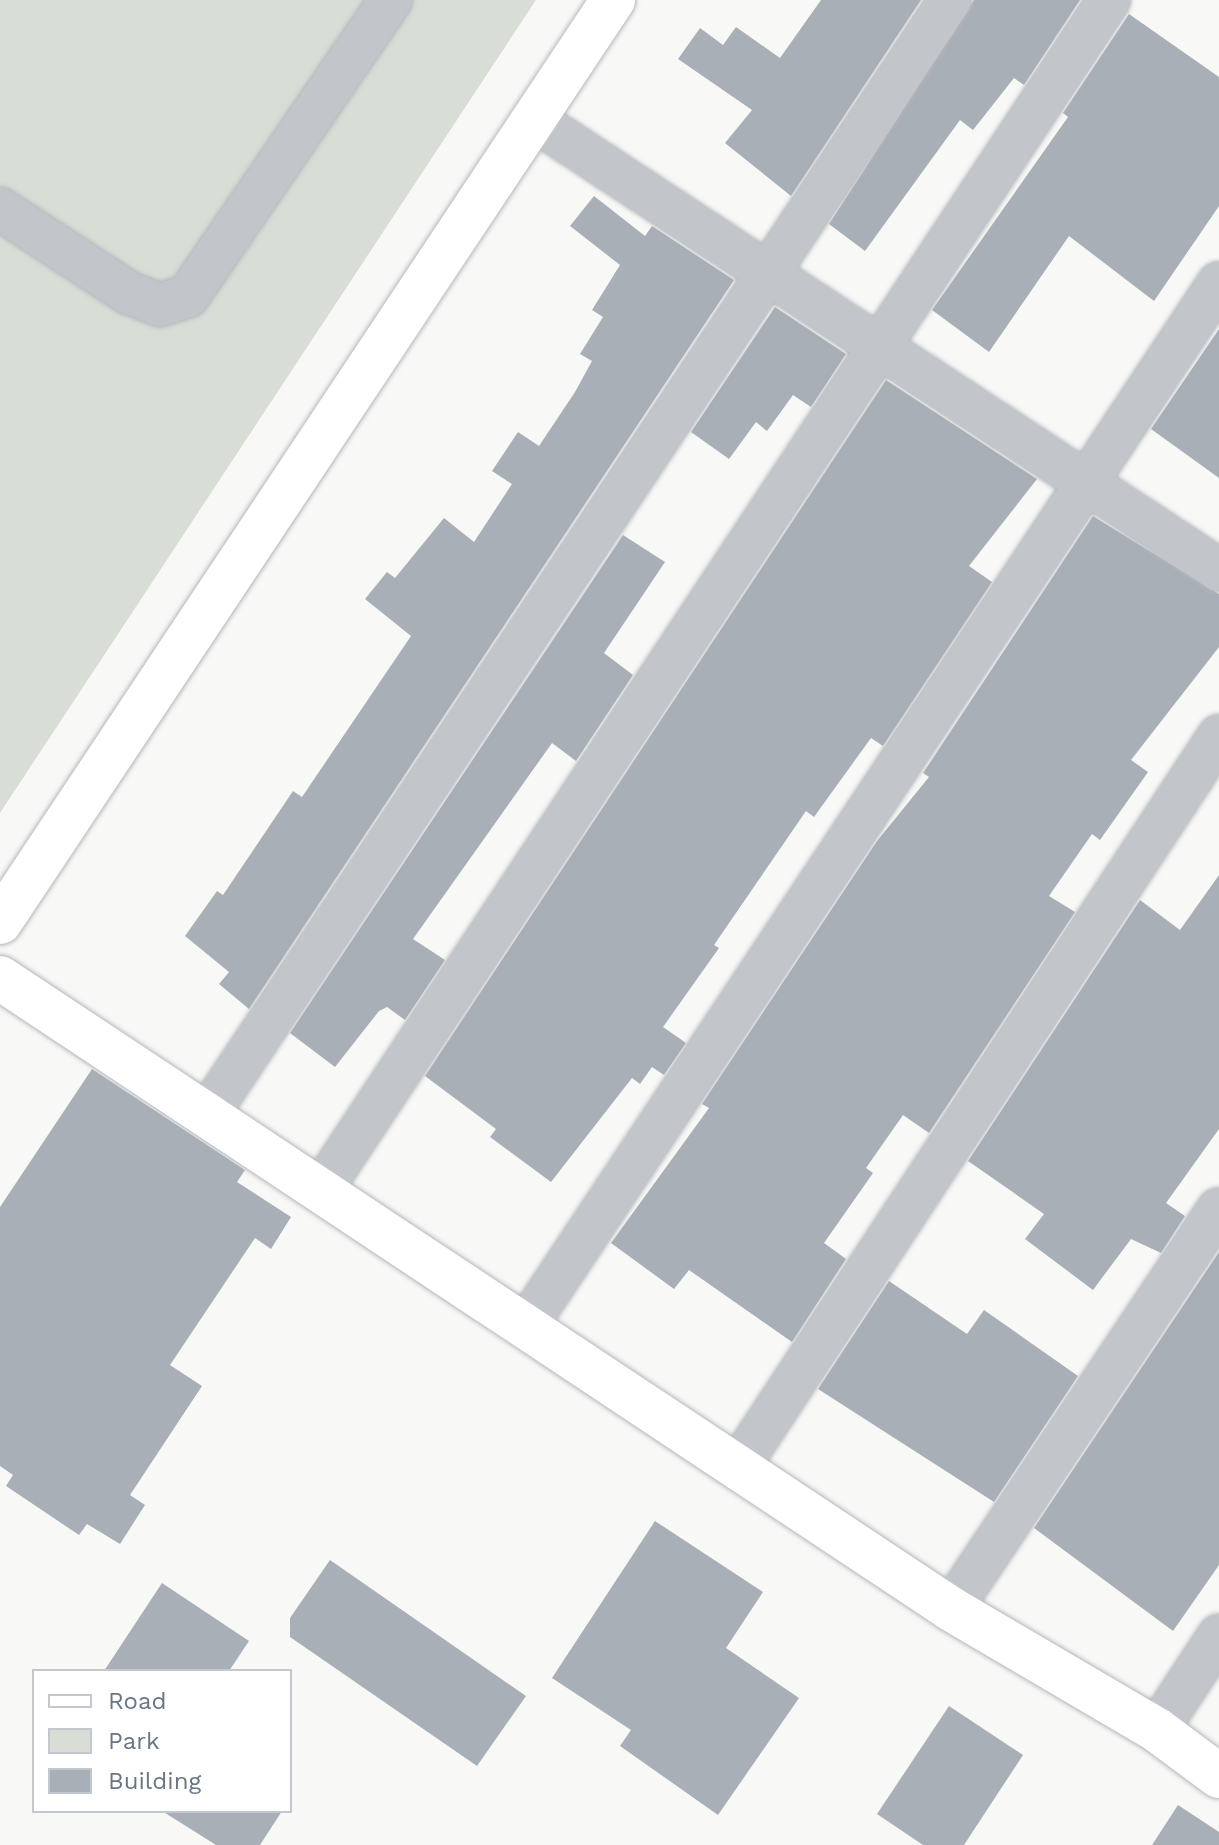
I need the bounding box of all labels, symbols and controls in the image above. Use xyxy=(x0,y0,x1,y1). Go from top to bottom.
legend xyxy=(32,1669,292,1813)
text: Road xyxy=(108,1687,167,1715)
text: Park xyxy=(108,1727,160,1755)
text: Building xyxy=(108,1767,201,1795)

